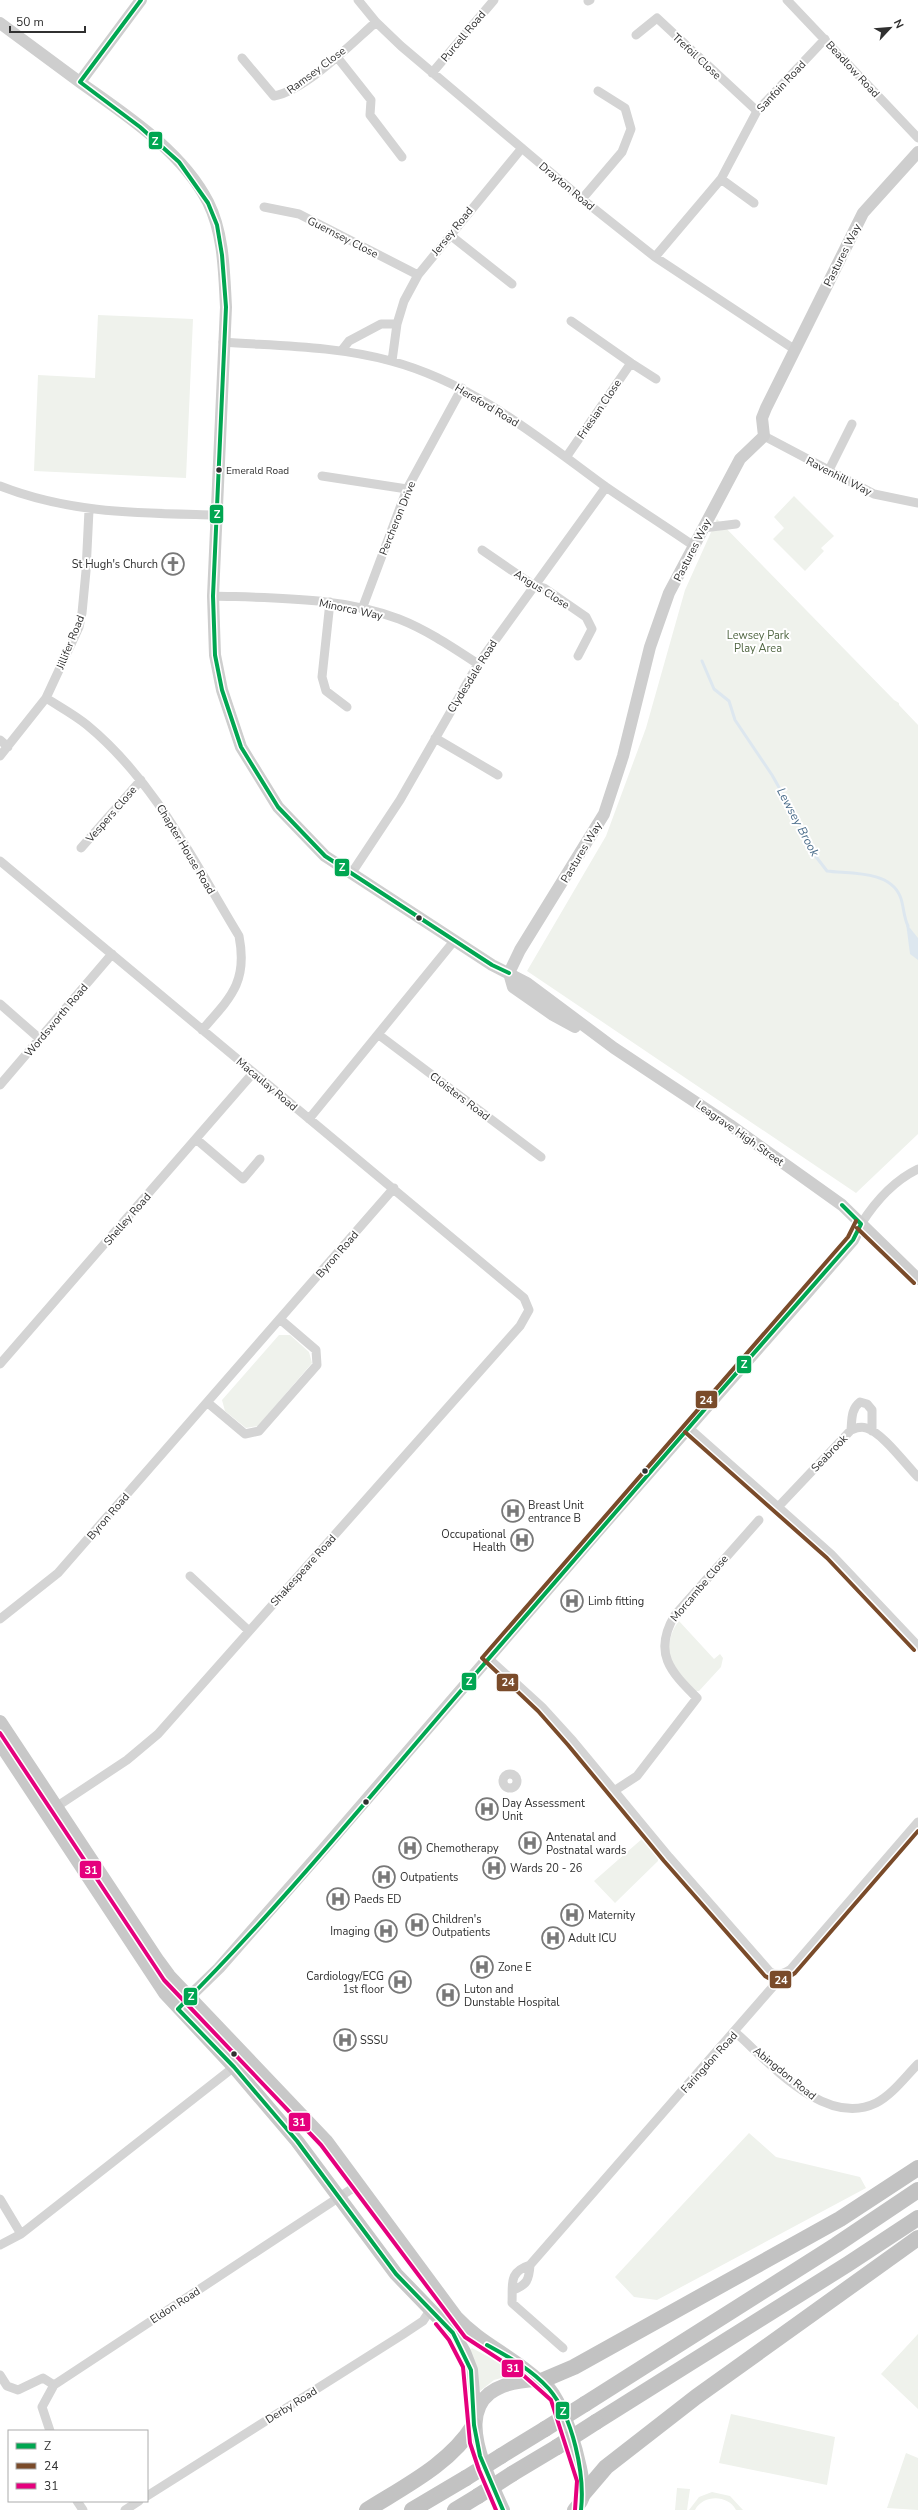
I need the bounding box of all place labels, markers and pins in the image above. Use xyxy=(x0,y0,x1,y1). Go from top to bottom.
place label: Emerald Road xyxy=(226,464,289,478)
marker: Emerald Road xyxy=(214,465,224,475)
church icon: St Hugh's Church xyxy=(160,551,186,577)
place label: St Hugh's Church xyxy=(72,557,158,572)
unlabelled marker xyxy=(414,913,424,923)
unlabelled marker xyxy=(640,1466,650,1476)
hospital icon: Breast Unit entrance B xyxy=(500,1498,526,1524)
place label: Breast Unit entrance B xyxy=(528,1498,584,1526)
place label: Occupational Health xyxy=(441,1527,507,1555)
hospital icon: Occupational Health xyxy=(509,1527,535,1553)
hospital icon: Limb fitting xyxy=(559,1588,585,1614)
place label: Limb fitting xyxy=(588,1594,644,1609)
hospital icon: Day Assessment Unit xyxy=(474,1796,500,1822)
place label: Day Assessment Unit xyxy=(502,1796,585,1824)
unlabelled marker xyxy=(361,1797,371,1807)
hospital icon: Antenatal and Postnatal wards xyxy=(517,1830,543,1856)
place label: Antenatal and Postnatal wards xyxy=(546,1830,626,1858)
hospital icon: Chemotherapy xyxy=(397,1835,423,1861)
place label: Chemotherapy xyxy=(426,1841,499,1856)
hospital icon: Wards 20 - 26 xyxy=(481,1855,507,1881)
place label: Wards 20 - 26 xyxy=(510,1861,583,1876)
hospital icon: Outpatients xyxy=(371,1864,397,1890)
place label: Outpatients xyxy=(400,1870,458,1885)
hospital icon: Paeds ED xyxy=(325,1886,351,1912)
place label: Paeds ED xyxy=(354,1892,402,1907)
hospital icon: Maternity xyxy=(559,1902,585,1928)
place label: Maternity xyxy=(588,1908,636,1923)
hospital icon: Children's Outpatients xyxy=(404,1912,430,1938)
place label: Children's Outpatients xyxy=(432,1912,490,1940)
hospital icon: Imaging xyxy=(373,1918,399,1944)
place label: Imaging xyxy=(330,1924,370,1939)
hospital icon: Adult ICU xyxy=(540,1925,566,1951)
place label: Adult ICU xyxy=(568,1931,617,1946)
hospital icon: Zone E xyxy=(469,1954,495,1980)
place label: Zone E xyxy=(498,1960,532,1975)
place label: Cardiology/ECG 1st floor xyxy=(306,1969,384,1997)
hospital icon: Cardiology/ECG 1st floor xyxy=(387,1969,413,1995)
hospital icon: Luton and Dunstable Hospital xyxy=(435,1982,461,2008)
place label: Luton and Dunstable Hospital xyxy=(464,1982,560,2010)
hospital icon: SSSU xyxy=(332,2027,358,2053)
place label: SSSU xyxy=(360,2033,388,2048)
unlabelled marker xyxy=(229,2049,239,2059)

